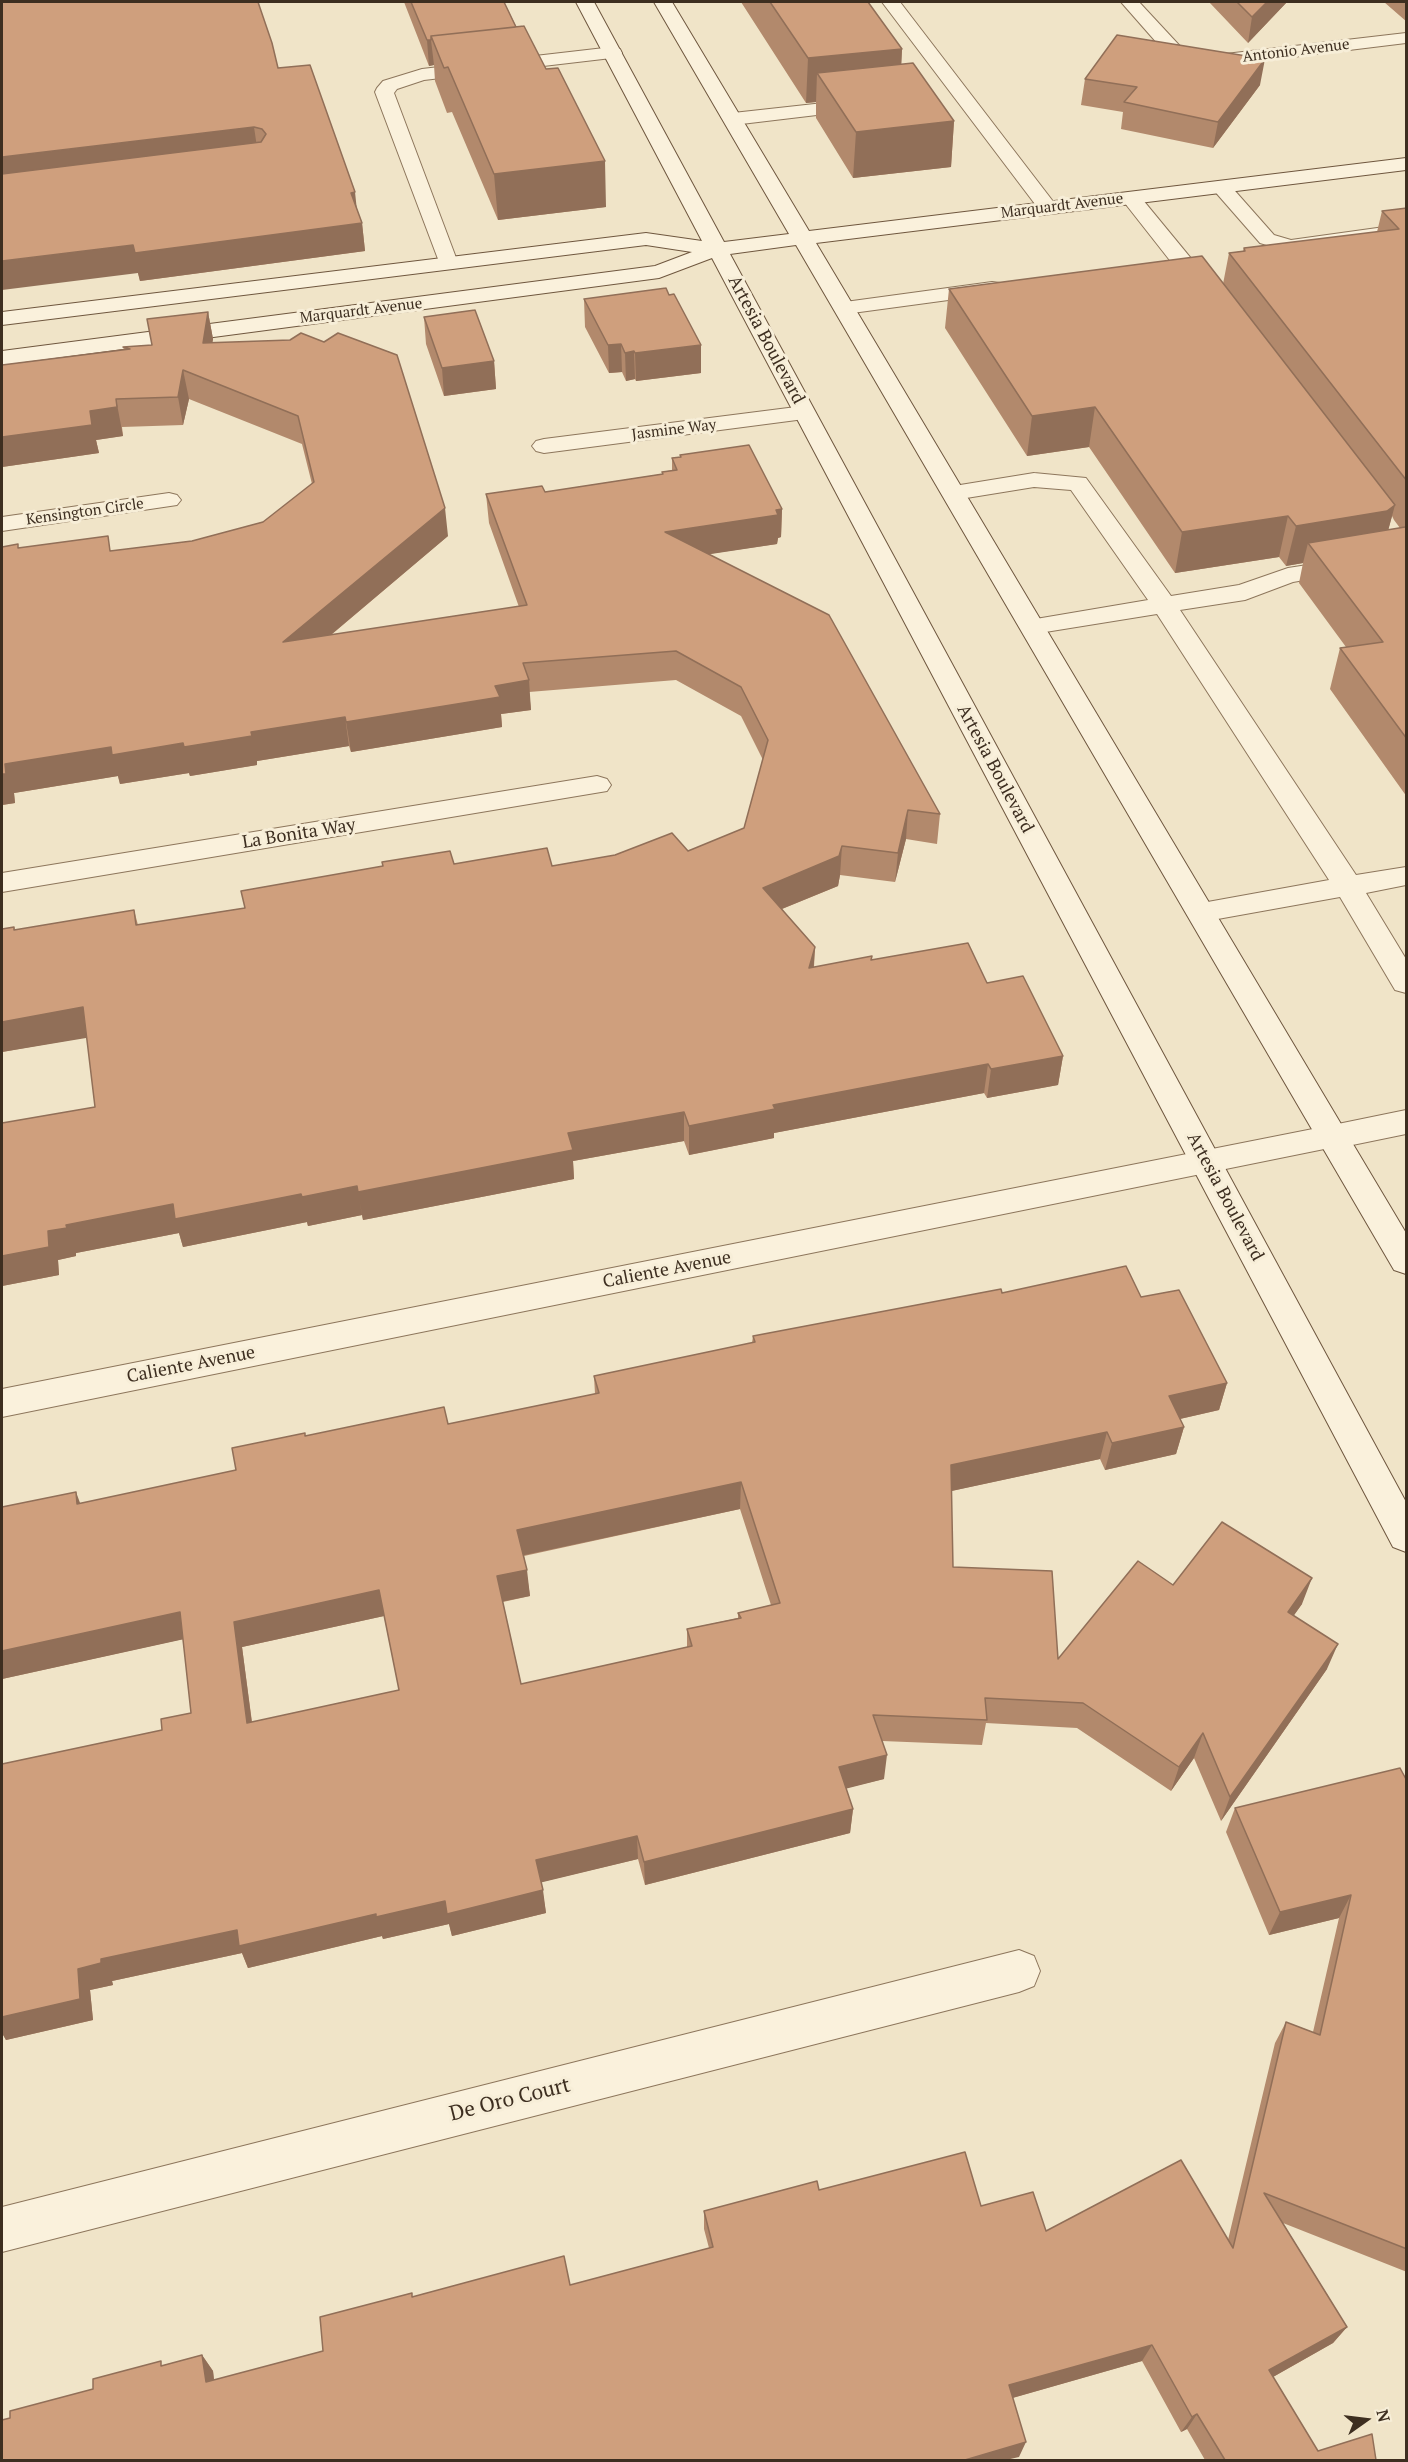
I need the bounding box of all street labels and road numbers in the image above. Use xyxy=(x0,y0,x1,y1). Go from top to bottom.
street label: Antonio Avenue xyxy=(1242,36,1350,66)
street label: Marquardt Avenue xyxy=(1000,190,1124,222)
street label: Artesia Boulevard xyxy=(723,272,809,408)
street label: Marquardt Avenue xyxy=(299,295,423,327)
street label: Jasmine Way xyxy=(631,416,717,444)
street label: Kensington Circle xyxy=(25,495,145,529)
street label: Artesia Boulevard xyxy=(952,701,1038,837)
street label: La Bonita Way xyxy=(241,814,357,854)
street label: Artesia Boulevard xyxy=(1182,1129,1268,1265)
street label: Caliente Avenue xyxy=(601,1247,733,1293)
street label: Caliente Avenue xyxy=(125,1342,257,1388)
street label: De Oro Court xyxy=(447,2073,573,2127)

